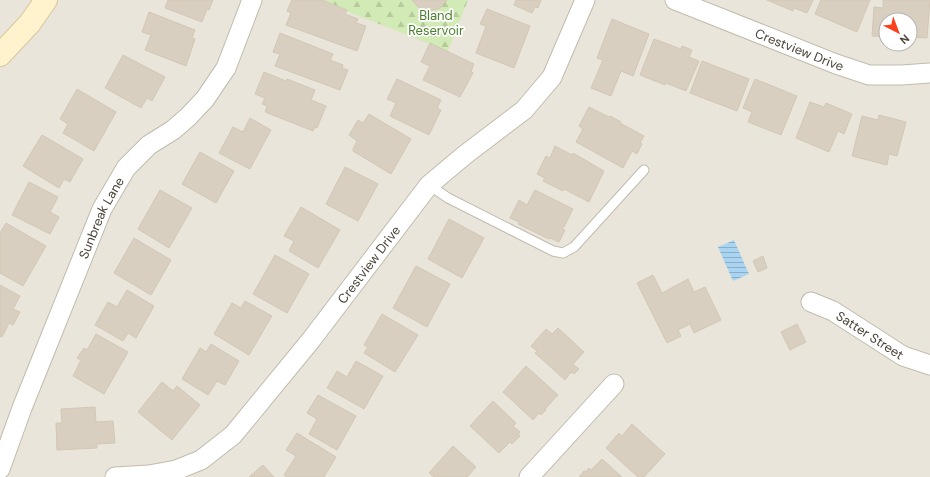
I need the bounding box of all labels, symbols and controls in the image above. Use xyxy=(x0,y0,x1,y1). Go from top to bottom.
park label: Bland Reservoir xyxy=(408,7,464,39)
north arrow xyxy=(878,12,918,52)
street label: Crestview Drive xyxy=(753,25,846,75)
text: N xyxy=(897,32,912,47)
street label: Sunbreak Lane xyxy=(75,174,128,261)
street label: Crestview Drive xyxy=(334,222,404,307)
street label: Satter Street xyxy=(833,307,907,363)

